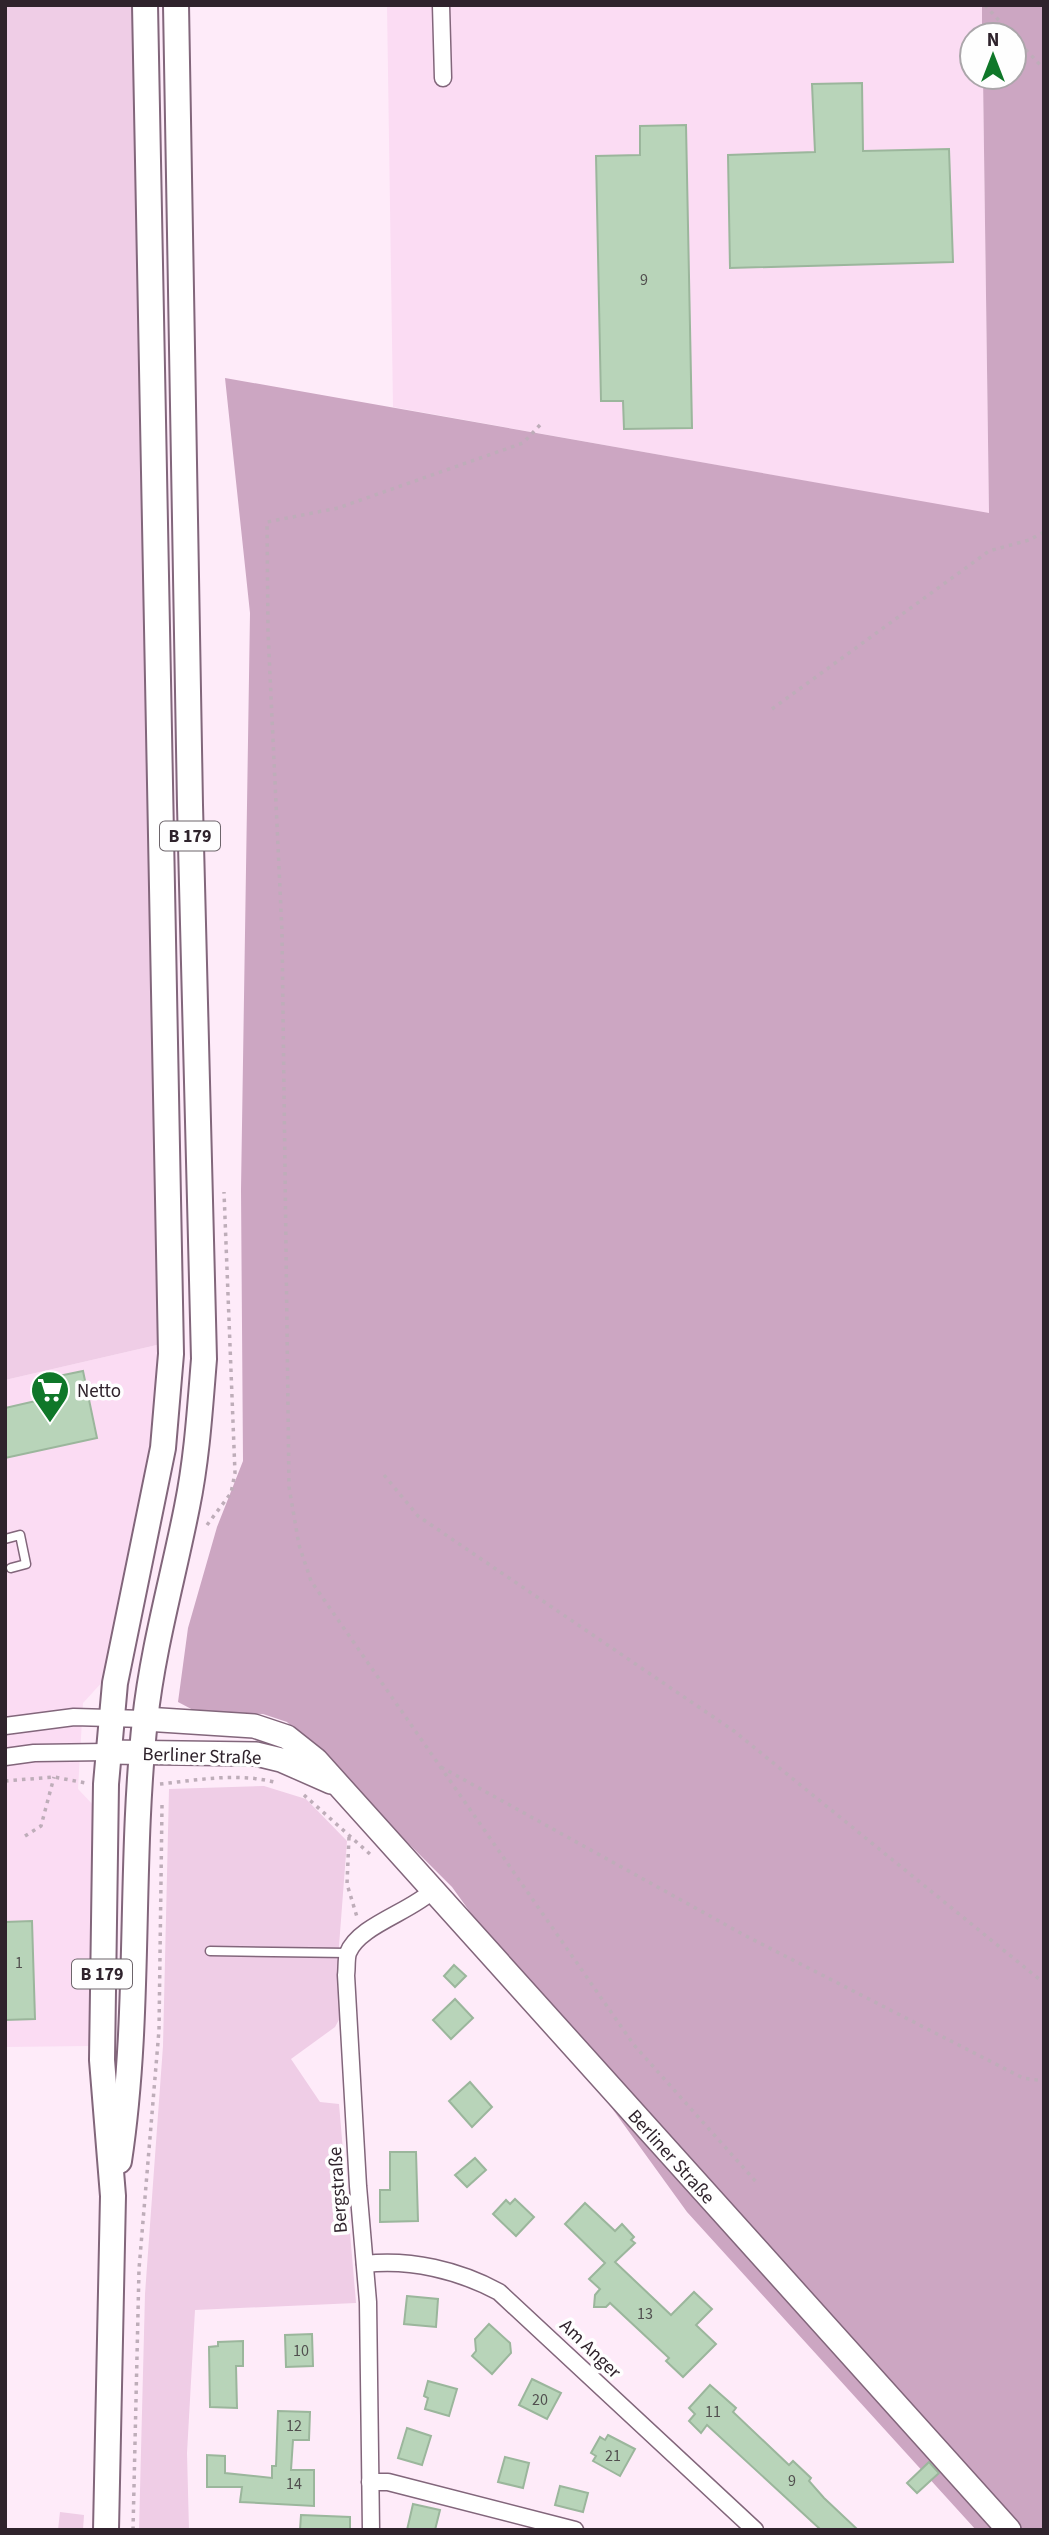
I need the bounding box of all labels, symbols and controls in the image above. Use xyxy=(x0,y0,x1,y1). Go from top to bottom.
north arrow xyxy=(958,21,1028,91)
text: N xyxy=(987,27,999,54)
house number: 9 xyxy=(640,269,648,291)
road number: B 179 xyxy=(160,822,220,850)
supermarket icon: Netto xyxy=(29,1369,71,1424)
place label: Netto xyxy=(77,1378,121,1405)
street label: Berliner Straße xyxy=(142,1741,262,1772)
house number: 1 xyxy=(15,1952,23,1974)
road number: B 179 xyxy=(72,1960,132,1988)
street label: Berliner Straße xyxy=(621,2104,721,2210)
street label: Bergstraße xyxy=(322,2146,355,2234)
house number: 13 xyxy=(637,2303,653,2325)
street label: Am Anger xyxy=(553,2313,627,2385)
house number: 10 xyxy=(293,2340,309,2362)
house number: 20 xyxy=(532,2389,548,2411)
house number: 11 xyxy=(705,2401,721,2423)
house number: 12 xyxy=(286,2415,302,2437)
house number: 21 xyxy=(605,2445,621,2467)
house number: 9 xyxy=(788,2470,796,2492)
house number: 14 xyxy=(286,2473,302,2495)

